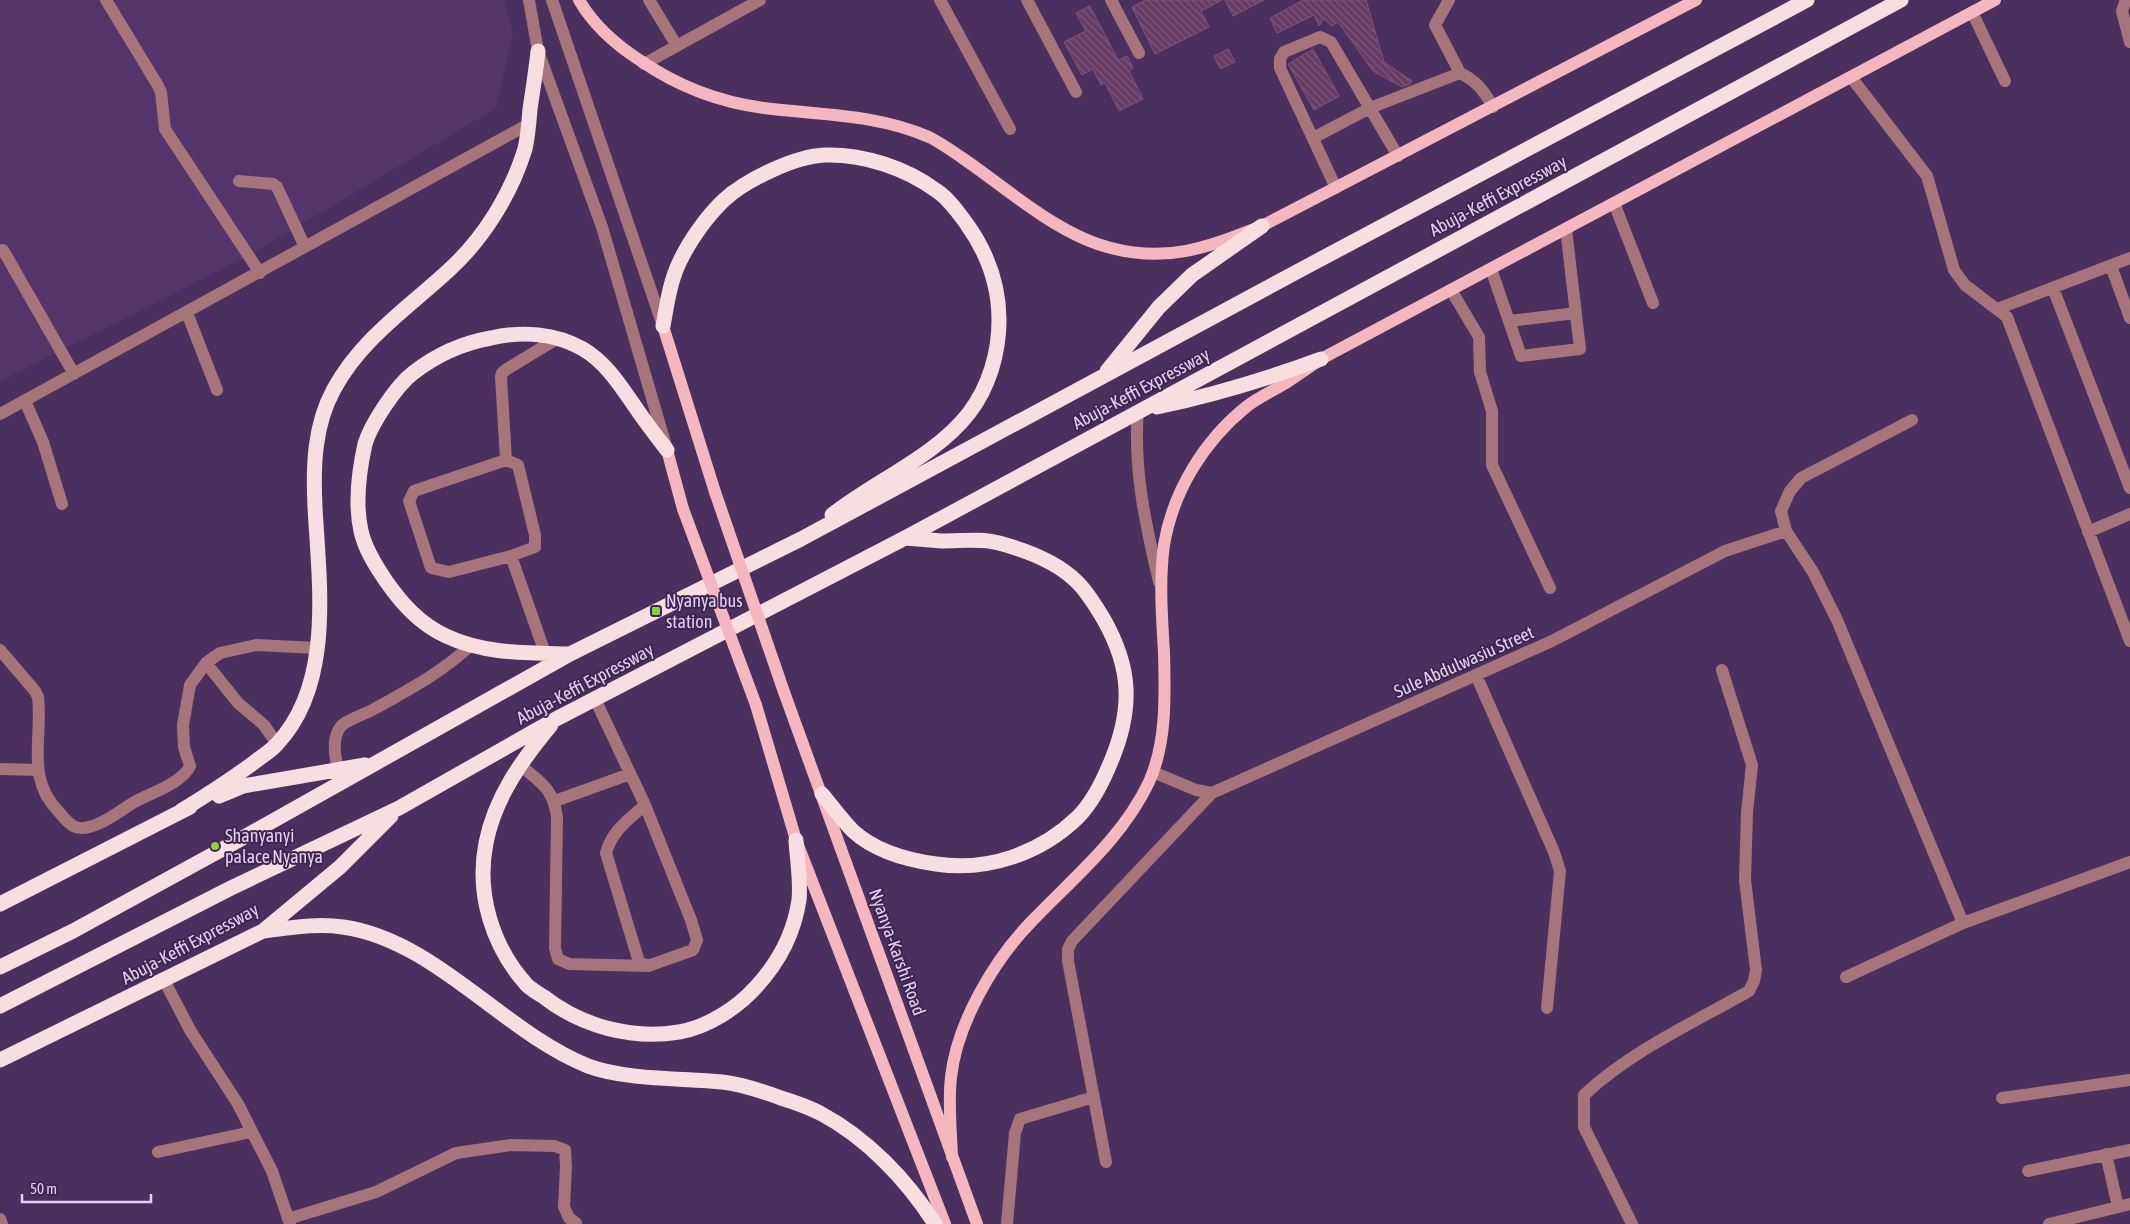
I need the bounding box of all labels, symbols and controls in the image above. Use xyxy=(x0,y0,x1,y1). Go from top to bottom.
street label: Abuja-Keffi Expressway xyxy=(1426,151,1570,241)
street label: Abuja-Keffi Expressway xyxy=(1069,344,1213,434)
place label: Nyanya bus station xyxy=(666,590,743,632)
marker: Nyanya bus station xyxy=(650,605,662,617)
street label: Sule Abdulwasiu Street xyxy=(1391,621,1537,702)
street label: Abuja-Keffi Expressway xyxy=(513,639,657,729)
place label: Shanyanyi palace Nyanya xyxy=(225,825,323,867)
marker: Shanyanyi palace Nyanya xyxy=(209,840,221,852)
street label: Nyanya-Karshi Road xyxy=(865,886,930,1018)
street label: Abuja-Keffi Expressway xyxy=(118,899,262,989)
scale bar xyxy=(22,1172,151,1204)
text: 50 m xyxy=(30,1180,57,1197)

